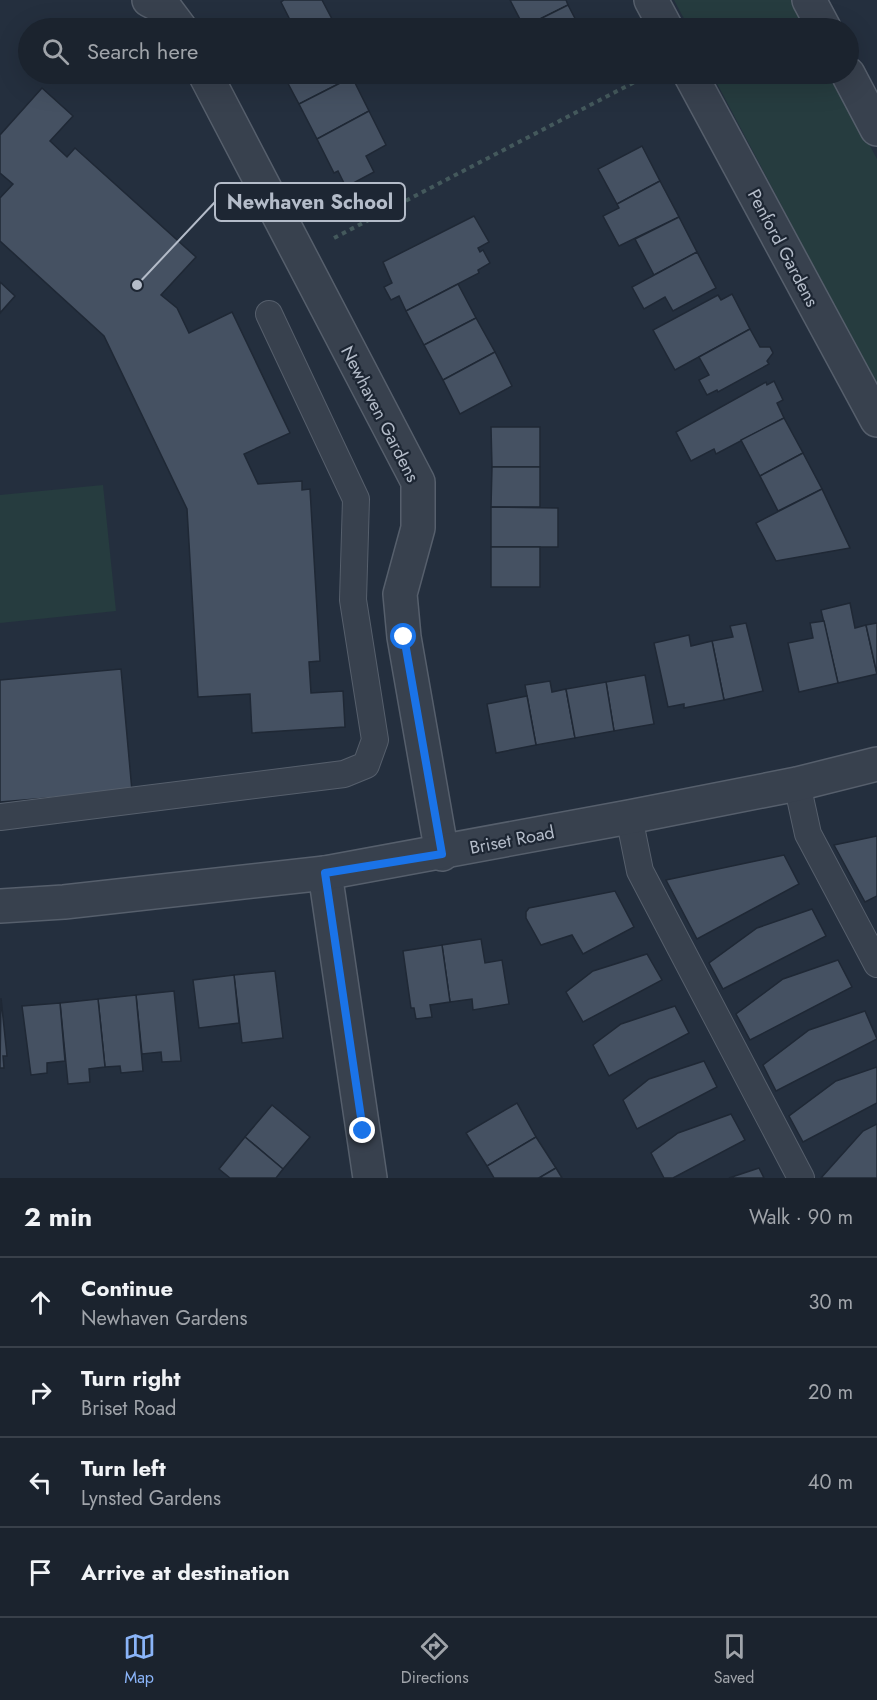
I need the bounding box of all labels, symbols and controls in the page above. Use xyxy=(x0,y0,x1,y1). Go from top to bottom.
search box xyxy=(18,18,859,84)
icon: search xyxy=(39,35,72,68)
text: Search here xyxy=(87,35,198,67)
callout: Newhaven School xyxy=(215,183,405,221)
street label: Penford Gardens xyxy=(741,185,825,311)
text: Newhaven School xyxy=(227,188,393,217)
street label: Newhaven Gardens xyxy=(334,341,426,487)
route start xyxy=(390,623,416,649)
street label: Briset Road xyxy=(467,819,557,861)
route end xyxy=(349,1117,375,1143)
text: 2 min xyxy=(24,1198,92,1236)
text: Walk · 90 m xyxy=(749,1203,853,1232)
text: Continue xyxy=(81,1272,173,1304)
icon: ahead xyxy=(24,1286,57,1319)
text: 30 m xyxy=(808,1288,853,1317)
text: Newhaven Gardens xyxy=(81,1304,248,1333)
text: Turn right xyxy=(81,1362,181,1394)
icon: right xyxy=(24,1376,57,1409)
text: 20 m xyxy=(808,1378,853,1407)
text: Briset Road xyxy=(81,1394,177,1423)
text: Turn left xyxy=(81,1452,166,1484)
icon: left xyxy=(24,1466,57,1499)
text: 40 m xyxy=(808,1468,853,1497)
text: Lynsted Gardens xyxy=(81,1484,221,1513)
icon: arrive xyxy=(24,1556,57,1589)
text: Arrive at destination xyxy=(81,1556,290,1588)
tab: Map xyxy=(123,1630,156,1689)
tab: Directions xyxy=(401,1630,469,1689)
tab: Saved xyxy=(714,1630,754,1689)

